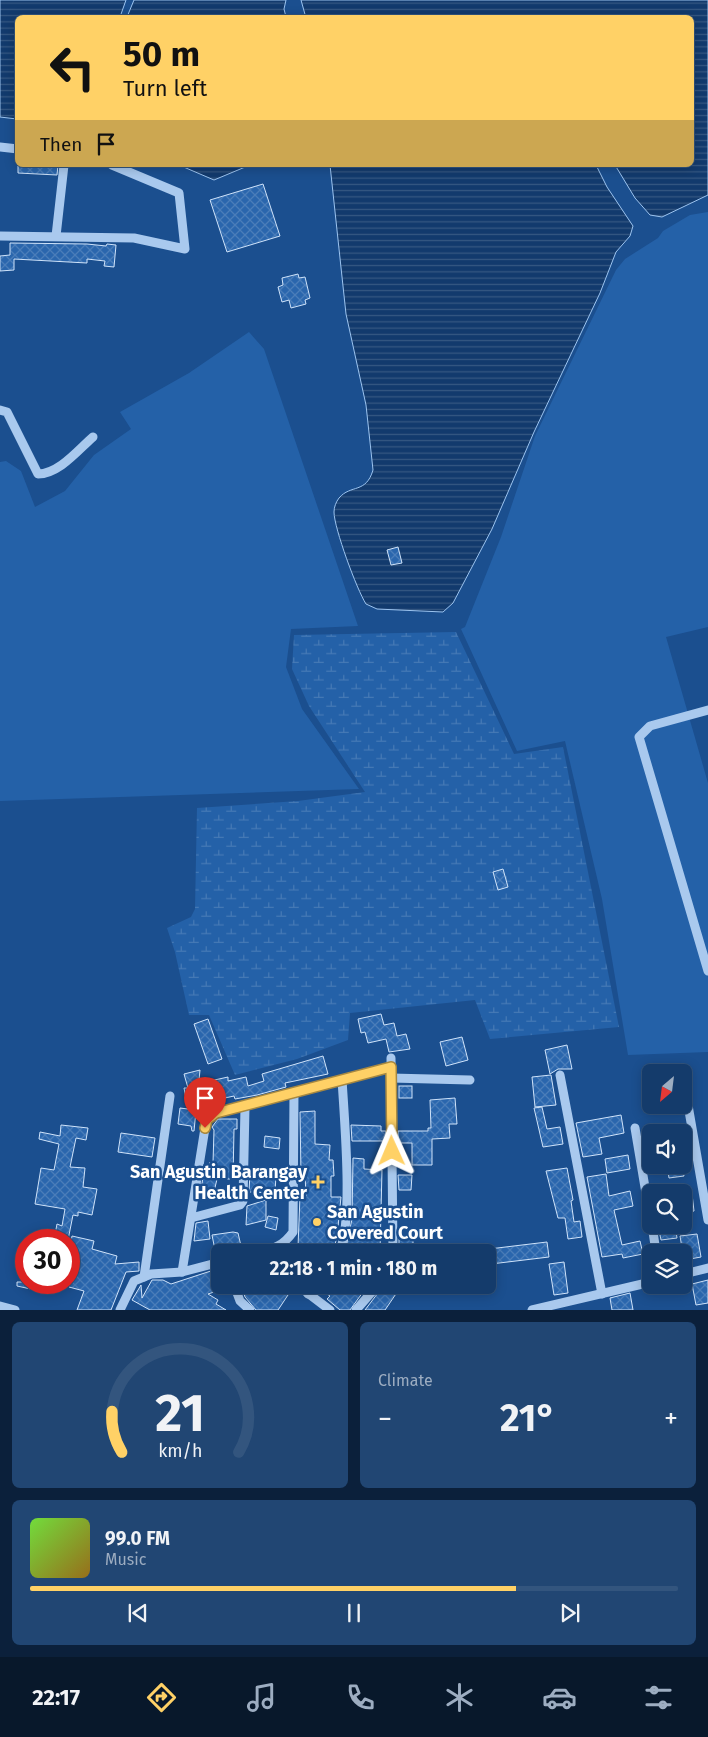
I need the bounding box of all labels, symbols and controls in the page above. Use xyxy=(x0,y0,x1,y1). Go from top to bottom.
text: 50 m xyxy=(123,33,200,75)
icon: left xyxy=(40,35,105,100)
text: Turn left xyxy=(123,75,207,102)
icon: arrive xyxy=(92,130,120,158)
text: Then xyxy=(40,133,82,156)
north arrow xyxy=(642,1064,692,1114)
map controls xyxy=(642,1064,692,1294)
pin xyxy=(184,1077,226,1128)
icon: arrive xyxy=(191,1084,219,1112)
position arrow xyxy=(365,1124,417,1176)
button: sound xyxy=(642,1124,692,1174)
place label: San Agustin Barangay Health Center xyxy=(130,1161,308,1204)
marker: San Agustin Barangay Health Center xyxy=(311,1175,325,1189)
button: search xyxy=(642,1184,692,1234)
place label: San Agustin Covered Court xyxy=(327,1201,444,1244)
marker: San Agustin Covered Court xyxy=(311,1216,323,1228)
speed limit sign: 30 xyxy=(15,1229,80,1294)
button: layers xyxy=(642,1244,692,1294)
text: 22:18 · 1 min · 180 m xyxy=(270,1257,437,1280)
text: Climate xyxy=(378,1371,433,1390)
text: 21 xyxy=(155,1382,205,1445)
text: 21° xyxy=(500,1395,556,1441)
text: − xyxy=(378,1402,392,1435)
text: + xyxy=(664,1402,678,1435)
text: km/h xyxy=(158,1440,202,1462)
text: 99.0 FM xyxy=(105,1527,170,1550)
text: Music xyxy=(105,1550,146,1569)
icon: previous xyxy=(124,1599,152,1627)
icon: pause xyxy=(340,1599,368,1627)
icon: next xyxy=(556,1599,584,1627)
icon: directions xyxy=(144,1680,179,1715)
icon: music xyxy=(244,1680,279,1715)
icon: phone xyxy=(343,1680,378,1715)
icon: climate xyxy=(442,1680,477,1715)
icon: car xyxy=(542,1680,577,1715)
icon: filters xyxy=(641,1680,676,1715)
text: 22:17 xyxy=(32,1684,80,1711)

